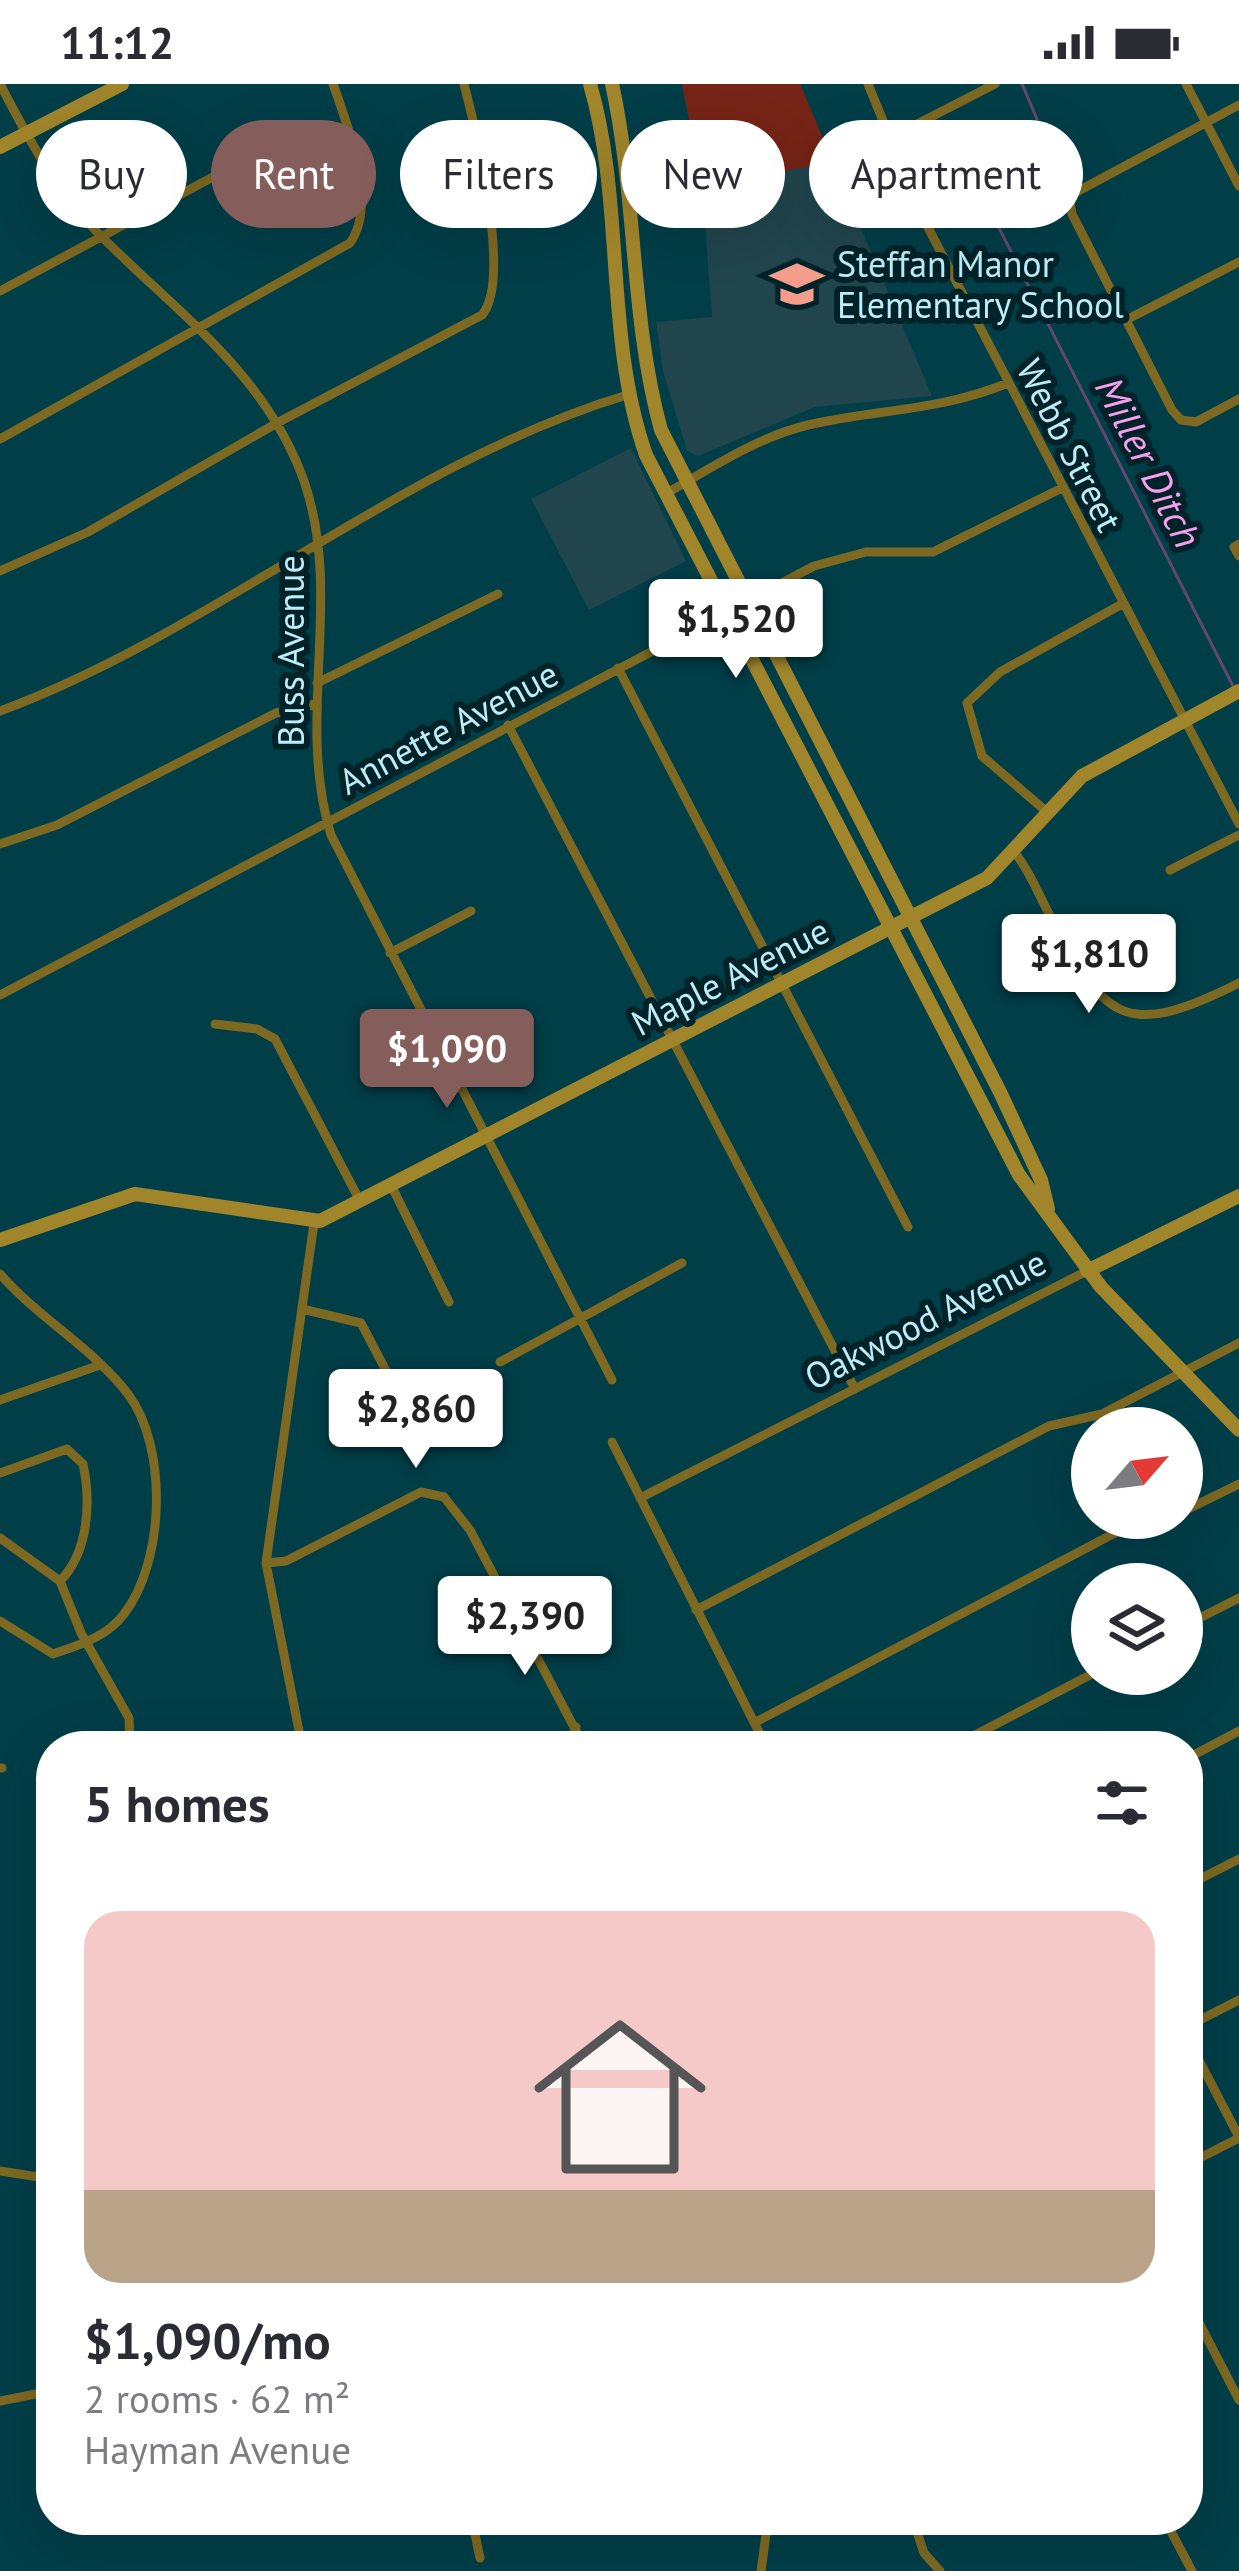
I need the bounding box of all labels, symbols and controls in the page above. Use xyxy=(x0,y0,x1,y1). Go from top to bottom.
text: 11:12 xyxy=(60,13,174,71)
chip: Buy xyxy=(36,120,187,228)
chip: Rent xyxy=(211,120,376,228)
chip: Filters xyxy=(400,120,597,228)
chip: New xyxy=(621,120,785,228)
chip: Apartment xyxy=(809,120,1083,228)
place label: Steffan Manor Elementary School xyxy=(837,240,1124,328)
school or university icon: Steffan Manor Elementary School xyxy=(768,255,826,313)
street label: Webb Street xyxy=(1007,351,1133,539)
water label: Miller Ditch xyxy=(1084,368,1214,556)
street label: Buss Avenue xyxy=(267,555,314,747)
pin: $1,520 xyxy=(638,579,834,681)
text: $1,520 xyxy=(676,592,796,643)
street label: Annette Avenue xyxy=(330,649,566,805)
street label: Maple Avenue xyxy=(623,906,837,1046)
pin: $1,810 xyxy=(991,914,1187,1016)
text: $1,810 xyxy=(1029,927,1149,978)
pin: $1,090 xyxy=(349,1009,545,1111)
text: $1,090 xyxy=(387,1022,507,1073)
street label: Oakwood Avenue xyxy=(796,1238,1054,1400)
pin: $2,860 xyxy=(318,1369,514,1471)
text: $2,860 xyxy=(356,1382,476,1433)
north arrow xyxy=(1071,1407,1203,1539)
map controls xyxy=(1071,1407,1203,1695)
button: layers xyxy=(1071,1563,1203,1695)
pin: $2,390 xyxy=(427,1576,623,1678)
text: $2,390 xyxy=(465,1589,585,1640)
text: 5 homes xyxy=(84,1770,270,1836)
icon: filters xyxy=(1089,1770,1155,1836)
icon: home xyxy=(512,1989,728,2205)
text: $1,090/mo xyxy=(84,2307,331,2373)
text: 2 rooms · 62 m² xyxy=(84,2373,350,2424)
text: Hayman Avenue xyxy=(84,2424,351,2475)

